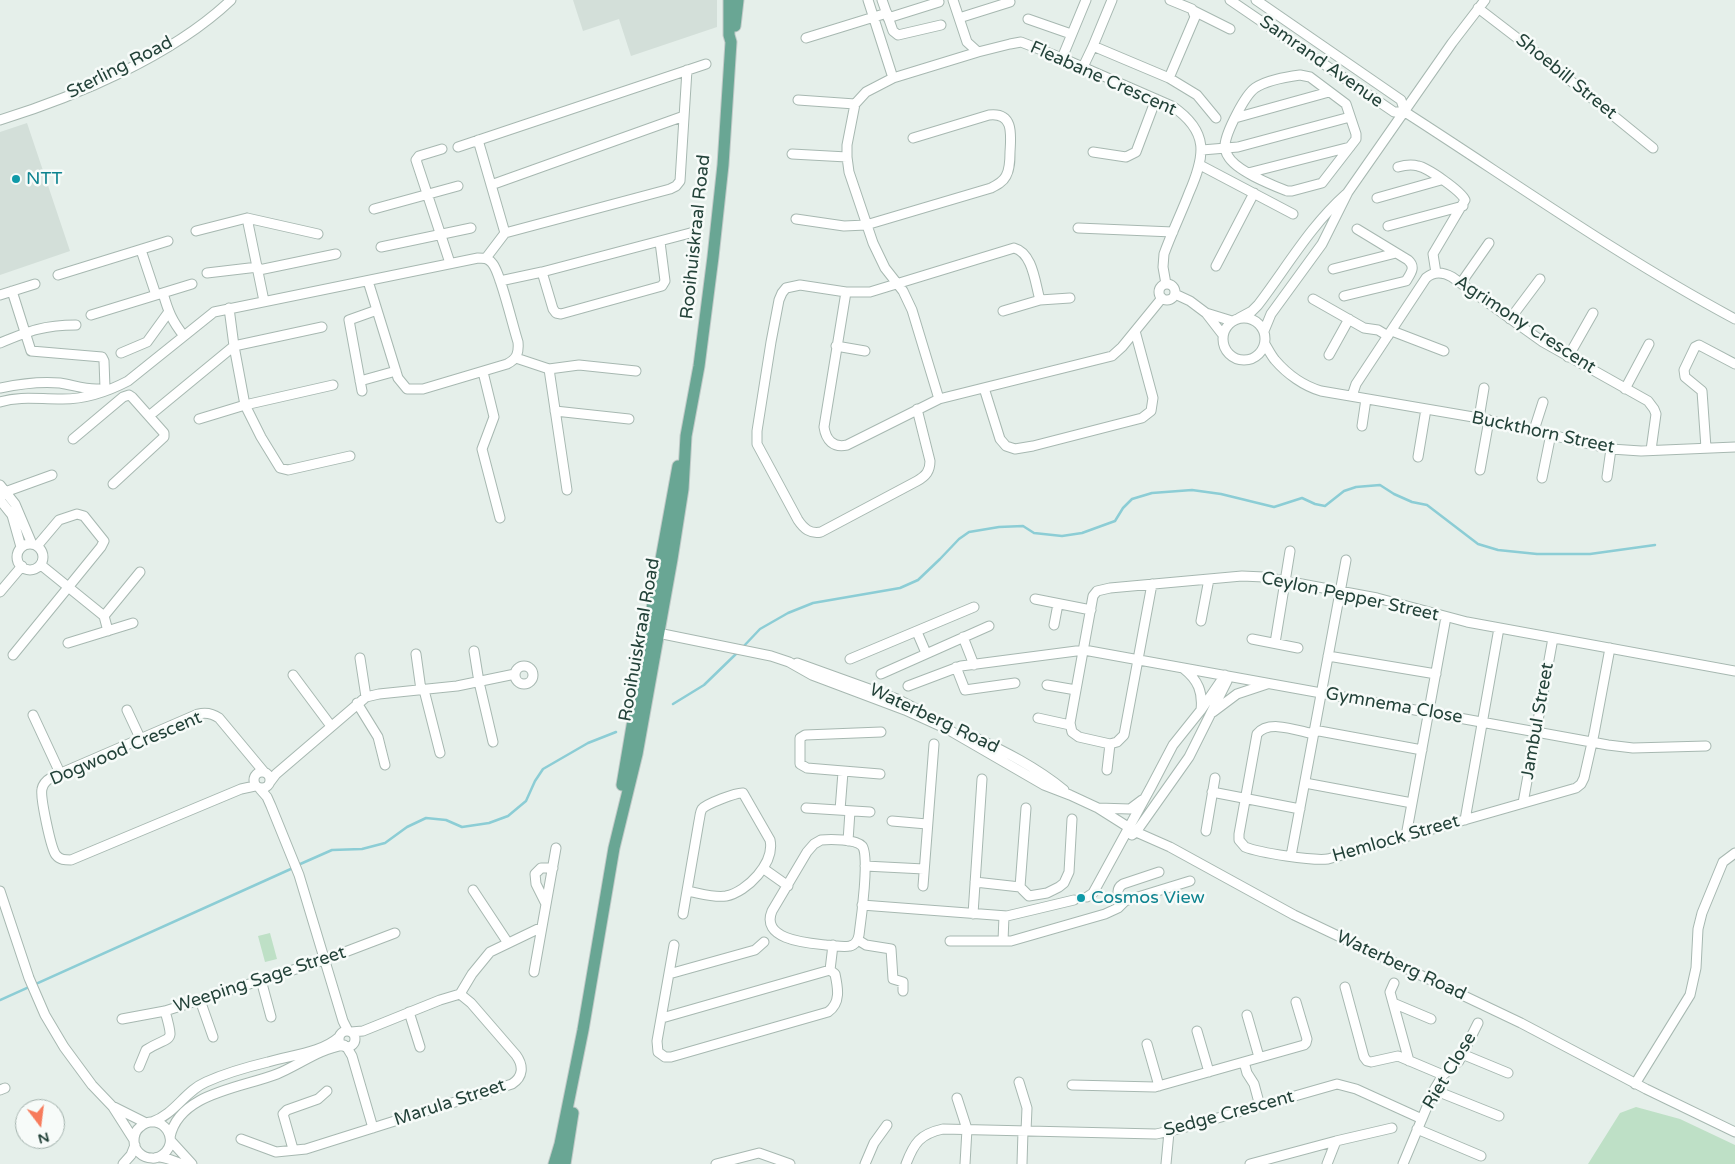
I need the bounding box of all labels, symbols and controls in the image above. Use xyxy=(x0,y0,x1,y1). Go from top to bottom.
street label: Samrand Avenue xyxy=(1255,11,1387,113)
street label: Shoebill Street xyxy=(1511,30,1621,124)
street label: Sterling Road xyxy=(64,32,176,104)
street label: Fleabane Crescent xyxy=(1026,37,1180,121)
street label: Rooihuiskraal Road xyxy=(677,154,715,320)
place label: NTT xyxy=(26,168,62,190)
marker: NTT xyxy=(10,173,22,185)
street label: Agrimony Crescent xyxy=(1450,271,1600,379)
street label: Buckthorn Street xyxy=(1470,407,1616,459)
street label: Rooihuiskraal Road xyxy=(615,557,665,723)
street label: Ceylon Pepper Street xyxy=(1259,568,1441,626)
street label: Jambul Street xyxy=(1517,661,1559,781)
street label: Waterberg Road xyxy=(866,679,1002,759)
street label: Gymnema Close xyxy=(1324,683,1464,729)
street label: Dogwood Crescent xyxy=(47,707,205,791)
street label: Hemlock Street xyxy=(1330,811,1462,867)
place label: Cosmos View xyxy=(1091,887,1205,909)
marker: Cosmos View xyxy=(1075,892,1087,904)
street label: Waterberg Road xyxy=(1333,926,1469,1006)
street label: Weeping Sage Street xyxy=(171,942,349,1018)
street label: Riet Close xyxy=(1419,1029,1481,1113)
street label: Marula Street xyxy=(391,1075,509,1131)
street label: Sedge Crescent xyxy=(1161,1086,1297,1142)
north arrow xyxy=(15,1099,65,1149)
text: N xyxy=(36,1128,51,1148)

